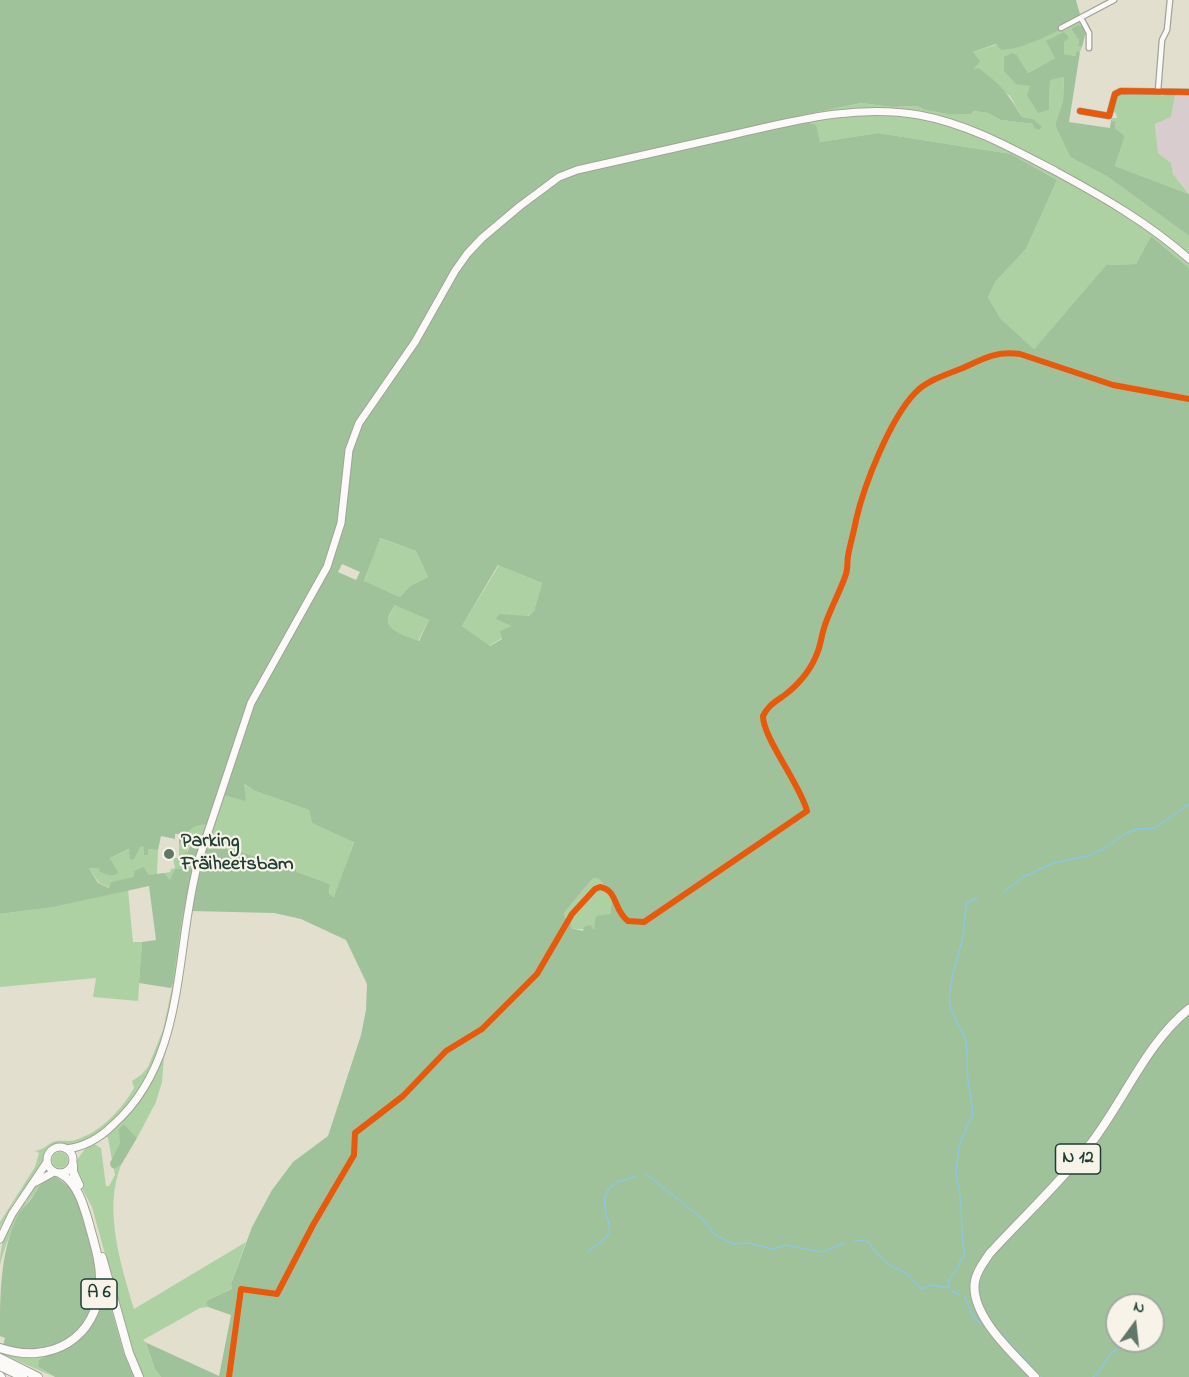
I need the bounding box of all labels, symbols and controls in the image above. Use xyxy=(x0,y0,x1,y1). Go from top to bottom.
place label: Parking Fräiheetsbam xyxy=(181,831,293,878)
marker: Parking Fräiheetsbam xyxy=(162,847,176,861)
road number: N 12 xyxy=(1056,1144,1100,1174)
road number: A 6 xyxy=(81,1279,117,1309)
north arrow xyxy=(1105,1293,1165,1353)
text: N xyxy=(1131,1295,1147,1321)

